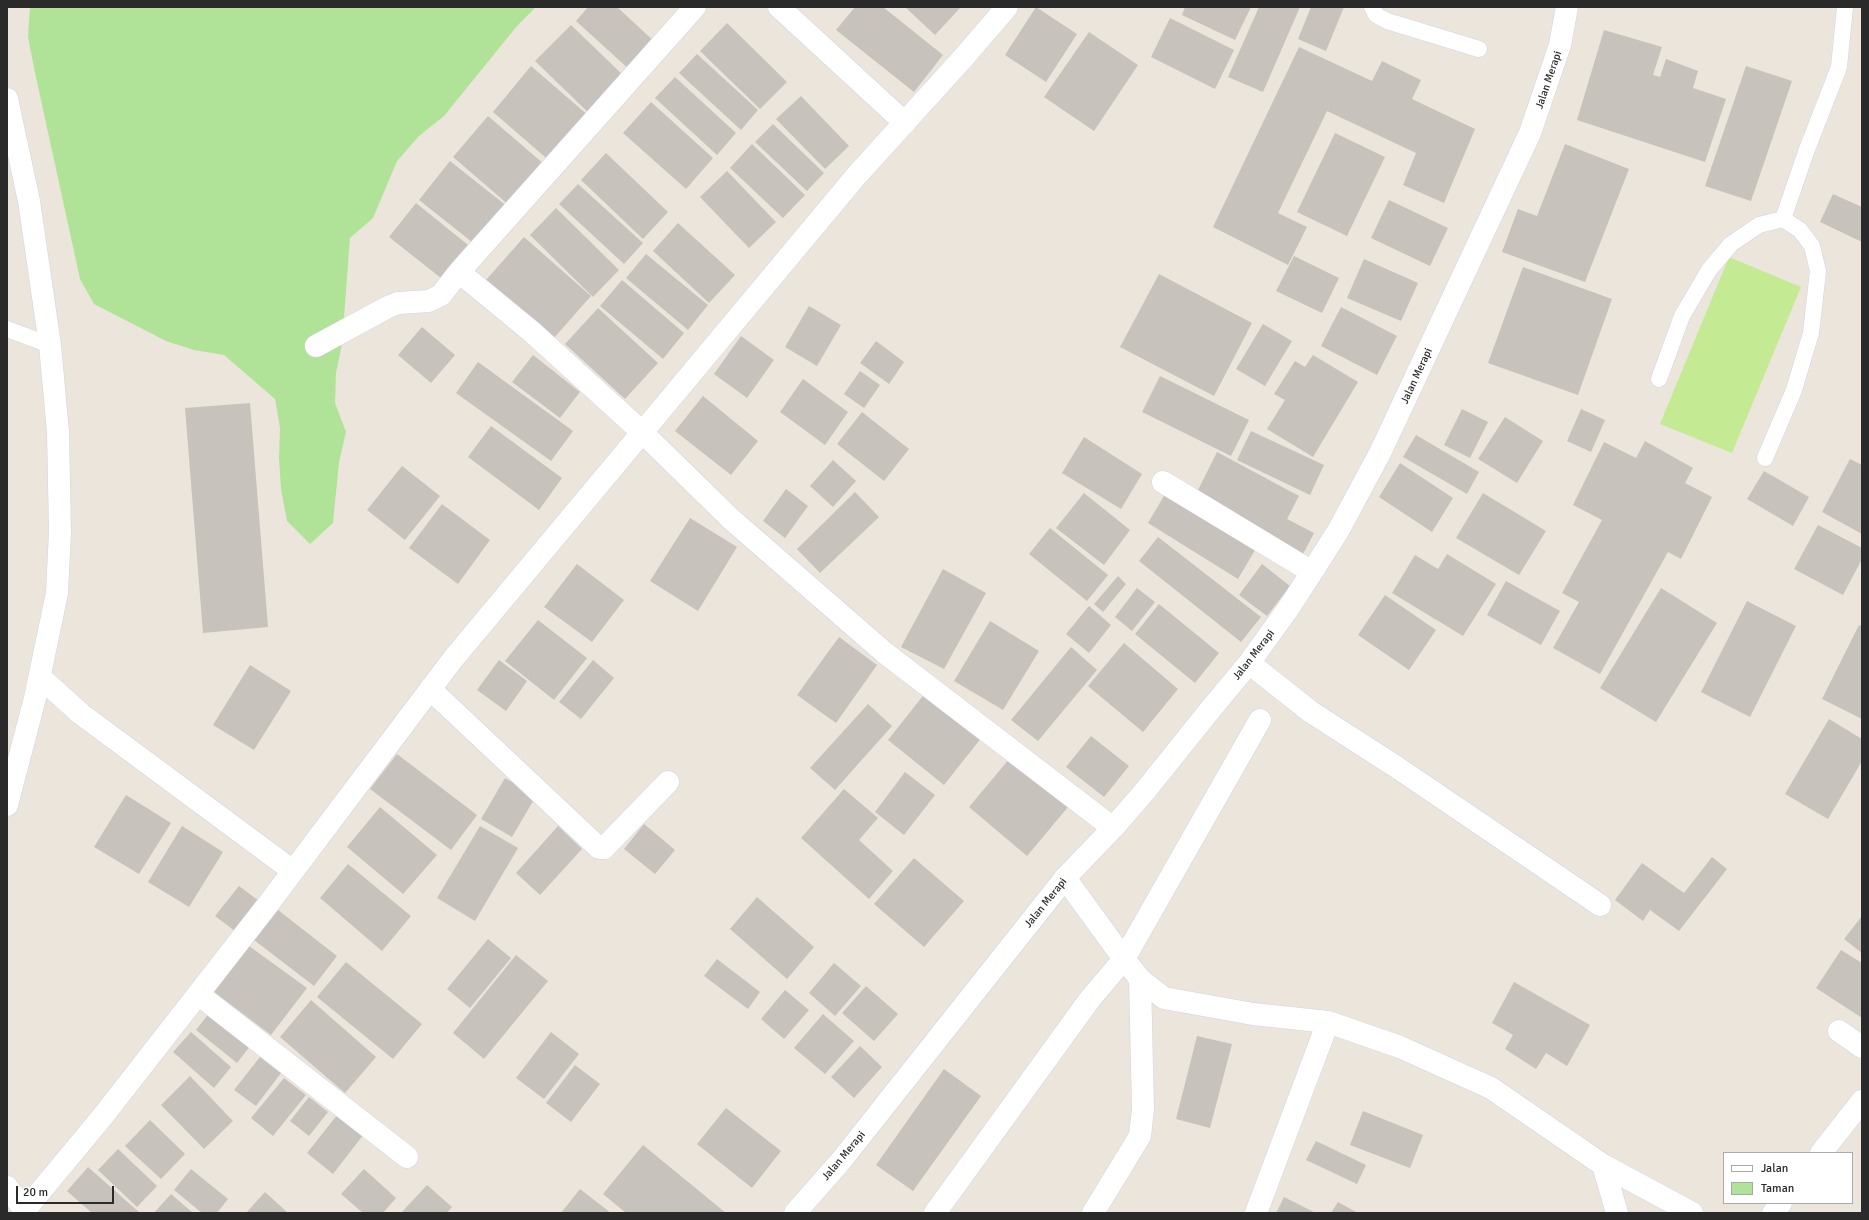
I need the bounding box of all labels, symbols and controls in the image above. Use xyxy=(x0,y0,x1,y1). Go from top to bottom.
street label: Jalan Merapi xyxy=(1533,49,1565,111)
street label: Jalan Merapi xyxy=(1398,346,1436,406)
street label: Jalan Merapi xyxy=(1230,627,1278,683)
street label: Jalan Merapi xyxy=(1022,875,1070,931)
street label: Jalan Merapi xyxy=(820,1129,868,1183)
legend xyxy=(1723,1152,1853,1204)
text: Jalan xyxy=(1761,1161,1788,1176)
scale bar xyxy=(18,1178,116,1204)
text: Taman xyxy=(1761,1181,1794,1196)
text: 20 m xyxy=(23,1185,48,1200)

